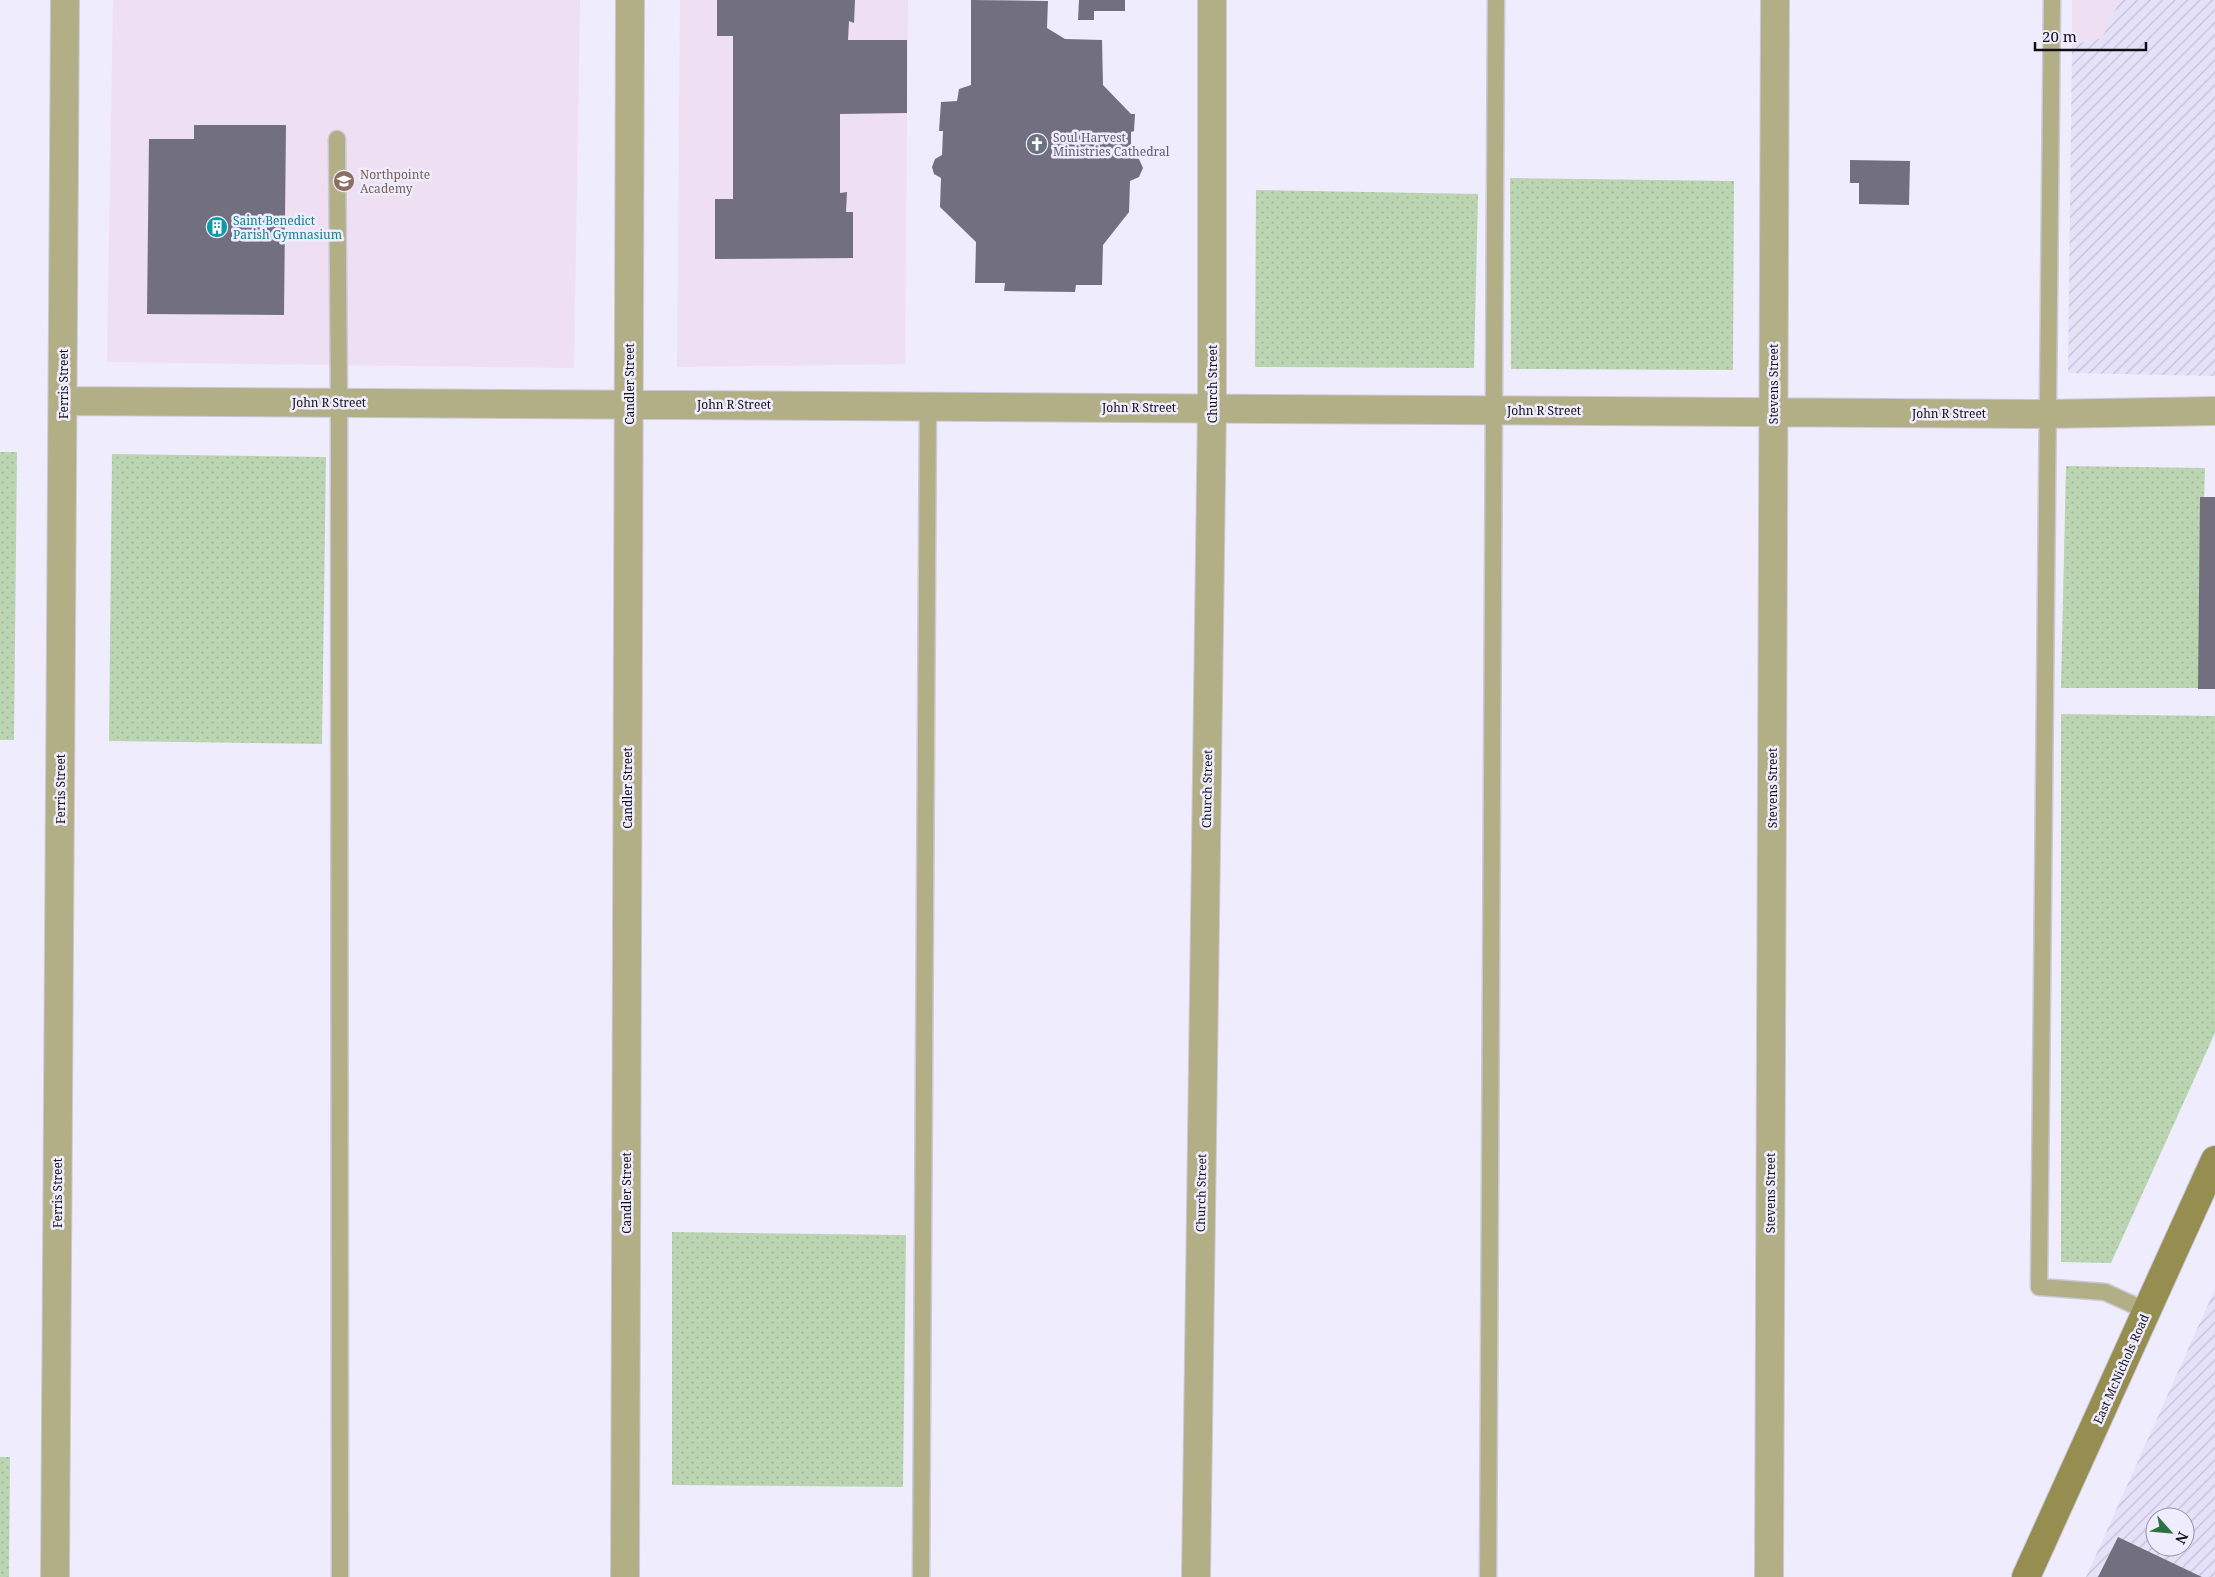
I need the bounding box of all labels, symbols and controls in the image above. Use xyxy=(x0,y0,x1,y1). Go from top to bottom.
scale bar xyxy=(2035,20,2146,52)
text: 20 m xyxy=(2042,26,2077,46)
place label: Soul Harvest Ministries Cathedral xyxy=(1053,129,1170,160)
church icon: Soul Harvest Ministries Cathedral xyxy=(1025,132,1049,156)
place label: Northpointe Academy xyxy=(360,166,430,197)
school or university icon: Northpointe Academy xyxy=(332,169,356,193)
place label: Saint Benedict Parish Gymnasium xyxy=(233,212,342,243)
building icon: Saint Benedict Parish Gymnasium xyxy=(205,215,229,239)
street label: Candler Street xyxy=(621,343,638,425)
street label: Stevens Street xyxy=(1765,344,1782,424)
street label: Church Street xyxy=(1204,345,1221,423)
street label: Ferris Street xyxy=(55,349,72,419)
street label: John R Street xyxy=(291,394,366,411)
street label: John R Street xyxy=(696,396,771,413)
street label: John R Street xyxy=(1101,399,1176,416)
street label: John R Street xyxy=(1506,402,1581,419)
street label: John R Street xyxy=(1911,405,1986,422)
street label: Candler Street xyxy=(619,747,636,829)
street label: Stevens Street xyxy=(1764,748,1781,828)
street label: Church Street xyxy=(1198,750,1216,828)
street label: Ferris Street xyxy=(52,754,69,824)
street label: Candler Street xyxy=(618,1152,635,1234)
street label: Stevens Street xyxy=(1762,1153,1779,1233)
street label: Church Street xyxy=(1192,1154,1210,1232)
street label: Ferris Street xyxy=(49,1158,66,1228)
street label: East McNichols Road xyxy=(2089,1311,2153,1427)
north arrow xyxy=(2145,1507,2195,1557)
text: N xyxy=(2171,1529,2193,1547)

